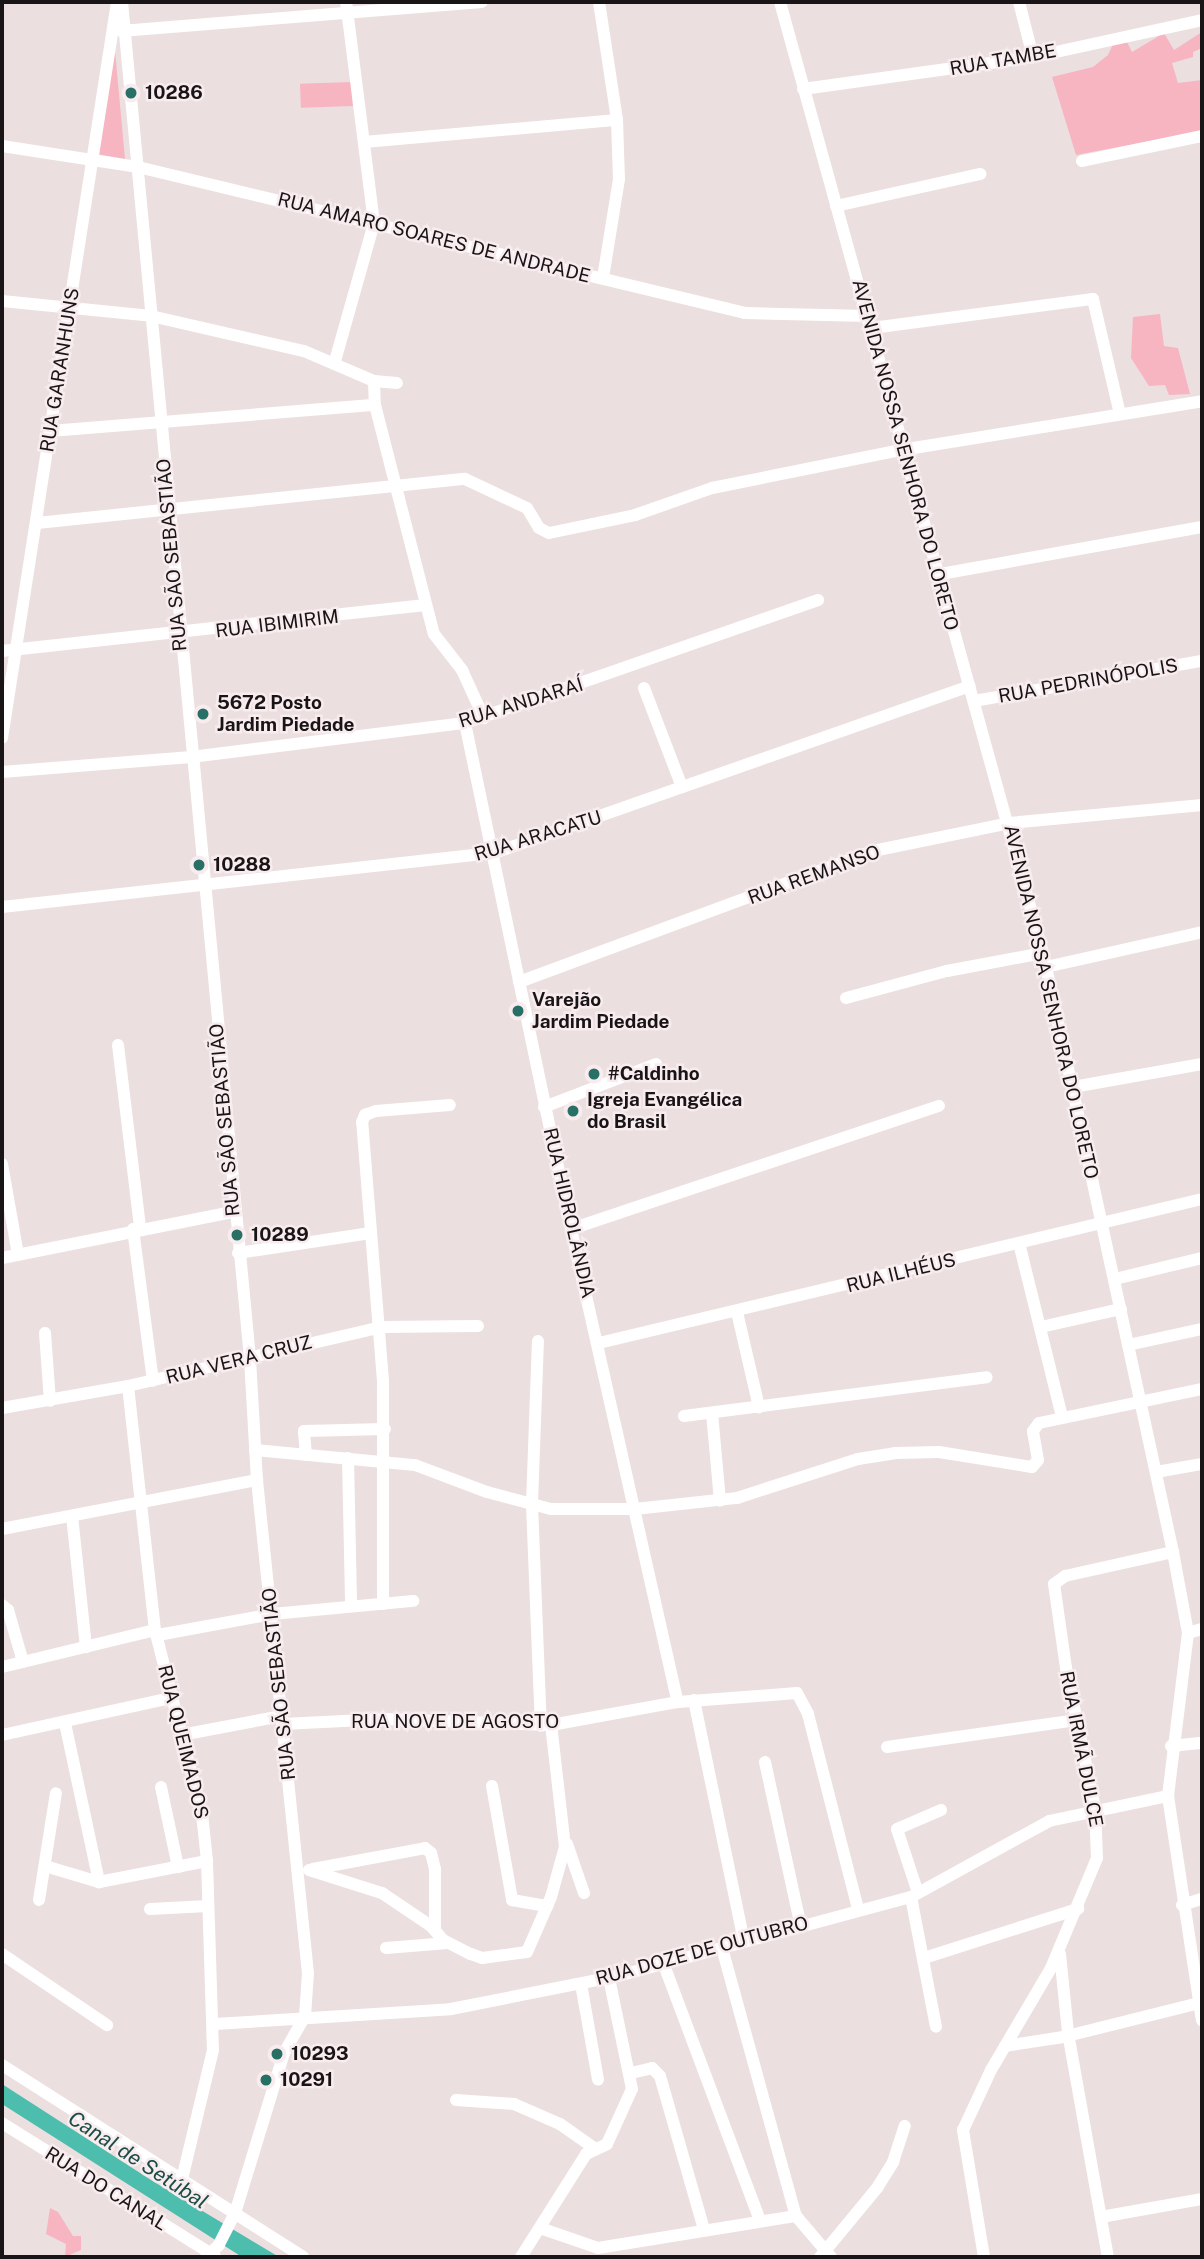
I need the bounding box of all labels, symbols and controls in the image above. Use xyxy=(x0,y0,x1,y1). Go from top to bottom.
street label: RUA TAMBE xyxy=(948,39,1058,81)
place label: 10286 xyxy=(145,82,203,104)
marker: 10286 xyxy=(123,85,139,101)
street label: RUA AMARO SOARES DE ANDRADE xyxy=(275,188,593,288)
street label: AVENIDA NOSSA SENHORA DO LORETO xyxy=(847,277,963,633)
street label: RUA GARANHUNS xyxy=(36,286,84,454)
street label: RUA SÃO SEBASTIÃO xyxy=(152,458,192,652)
street label: RUA IBIMIRIM xyxy=(214,605,340,643)
street label: RUA PEDRINÓPOLIS xyxy=(996,654,1180,708)
street label: RUA ANDARAÍ xyxy=(456,673,586,733)
place label: 5672 Posto Jardim Piedade xyxy=(217,692,355,736)
marker: 5672 Posto Jardim Piedade xyxy=(195,706,211,722)
street label: RUA ARACATU xyxy=(472,806,604,866)
street label: AVENIDA NOSSA SENHORA DO LORETO xyxy=(999,823,1103,1181)
street label: RUA REMANSO xyxy=(745,841,883,909)
place label: 10288 xyxy=(213,854,271,876)
marker: 10288 xyxy=(191,857,207,873)
place label: Varejão Jardim Piedade xyxy=(532,989,670,1033)
marker: Varejão Jardim Piedade xyxy=(510,1003,526,1019)
street label: RUA SÃO SEBASTIÃO xyxy=(205,1023,245,1217)
place label: #Caldinho xyxy=(608,1063,700,1085)
marker: #Caldinho xyxy=(586,1066,602,1082)
place label: Igreja Evangélica do Brasil xyxy=(587,1089,742,1133)
marker: Igreja Evangélica do Brasil xyxy=(565,1103,581,1119)
street label: RUA HIDROLÂNDIA xyxy=(538,1126,600,1300)
place label: 10289 xyxy=(251,1224,309,1246)
marker: 10289 xyxy=(229,1227,245,1243)
street label: RUA ILHÉUS xyxy=(844,1248,958,1298)
street label: RUA VERA CRUZ xyxy=(163,1331,315,1389)
street label: RUA SÃO SEBASTIÃO xyxy=(258,1587,300,1781)
street label: RUA QUEIMADOS xyxy=(153,1663,213,1821)
street label: RUA IRMÃ DULCE xyxy=(1055,1669,1107,1829)
street label: RUA NOVE DE AGOSTO xyxy=(351,1711,559,1733)
street label: RUA DOZE DE OUTUBRO xyxy=(593,1912,811,1990)
place label: 10293 xyxy=(291,2043,349,2065)
marker: 10293 xyxy=(269,2046,285,2062)
place label: 10291 xyxy=(280,2069,333,2091)
marker: 10291 xyxy=(258,2072,274,2088)
water label: Canal de Setúbal xyxy=(63,2105,213,2215)
street label: RUA DO CANAL xyxy=(41,2142,171,2236)

